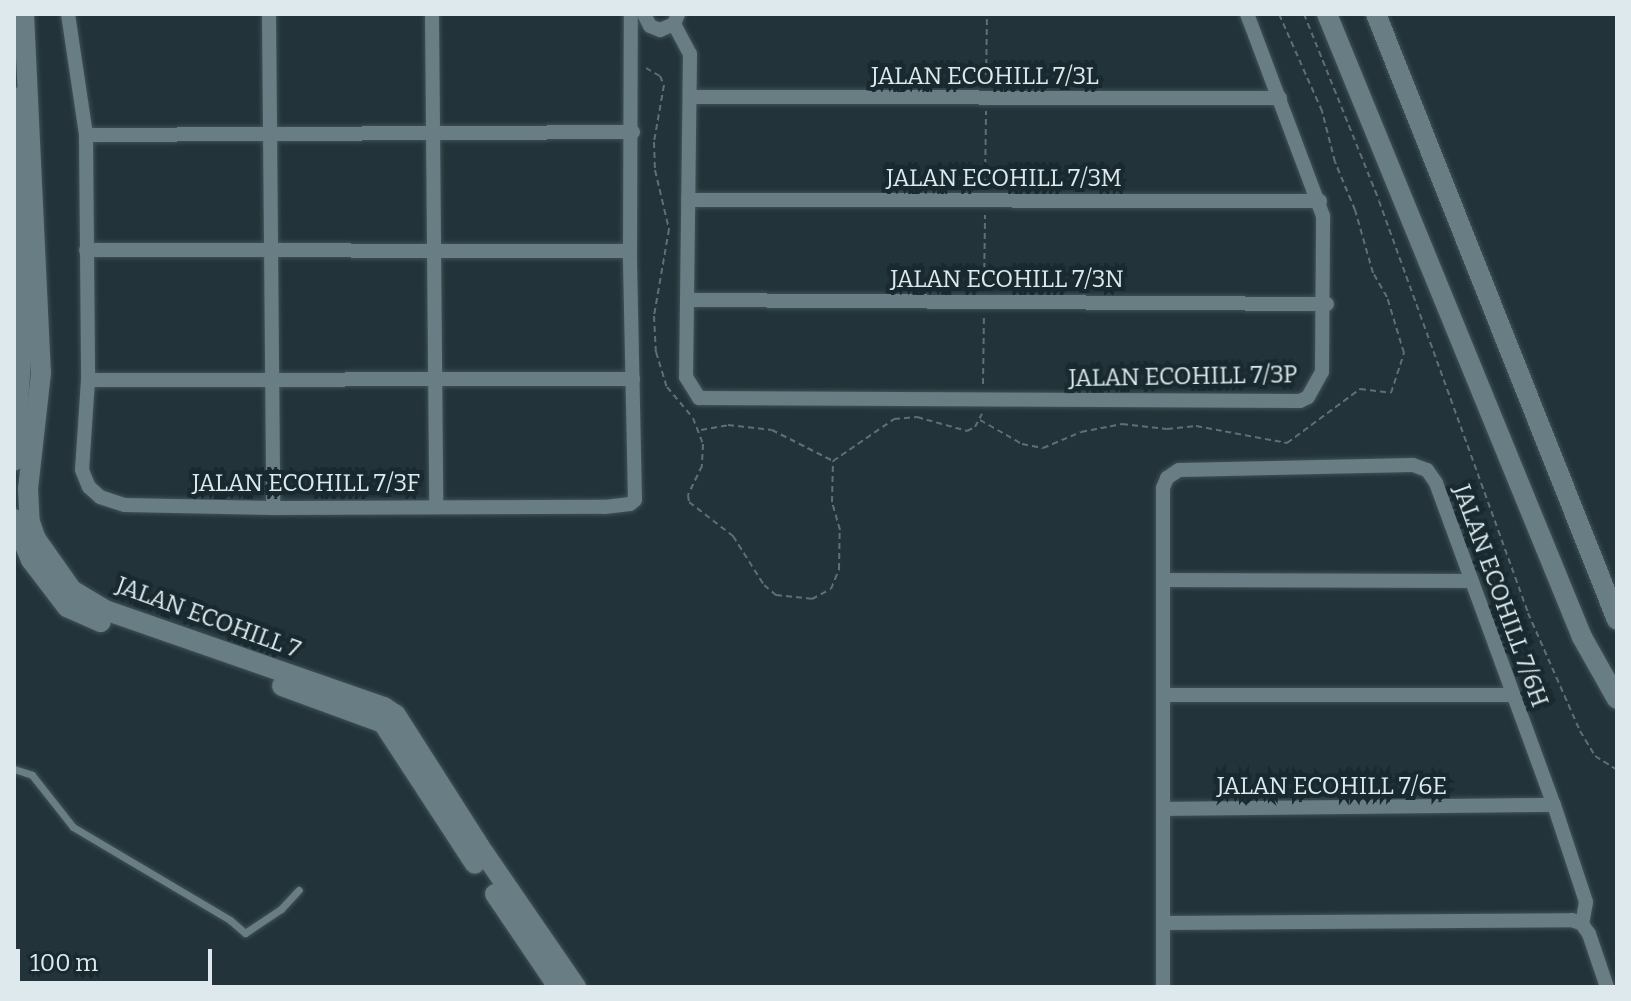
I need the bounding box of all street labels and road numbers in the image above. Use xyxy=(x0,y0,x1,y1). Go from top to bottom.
street label: JALAN ECOHILL 7/3L xyxy=(871,63,1099,91)
street label: JALAN ECOHILL 7/3M xyxy=(886,165,1122,193)
street label: JALAN ECOHILL 7/3N xyxy=(890,266,1124,294)
street label: JALAN ECOHILL 7/3P xyxy=(1068,361,1298,393)
street label: JALAN ECOHILL 7/3F xyxy=(192,470,420,498)
street label: JALAN ECOHILL 7/6H xyxy=(1446,481,1554,711)
street label: JALAN ECOHILL 7 xyxy=(112,571,304,665)
street label: JALAN ECOHILL 7/6E xyxy=(1217,773,1447,801)

